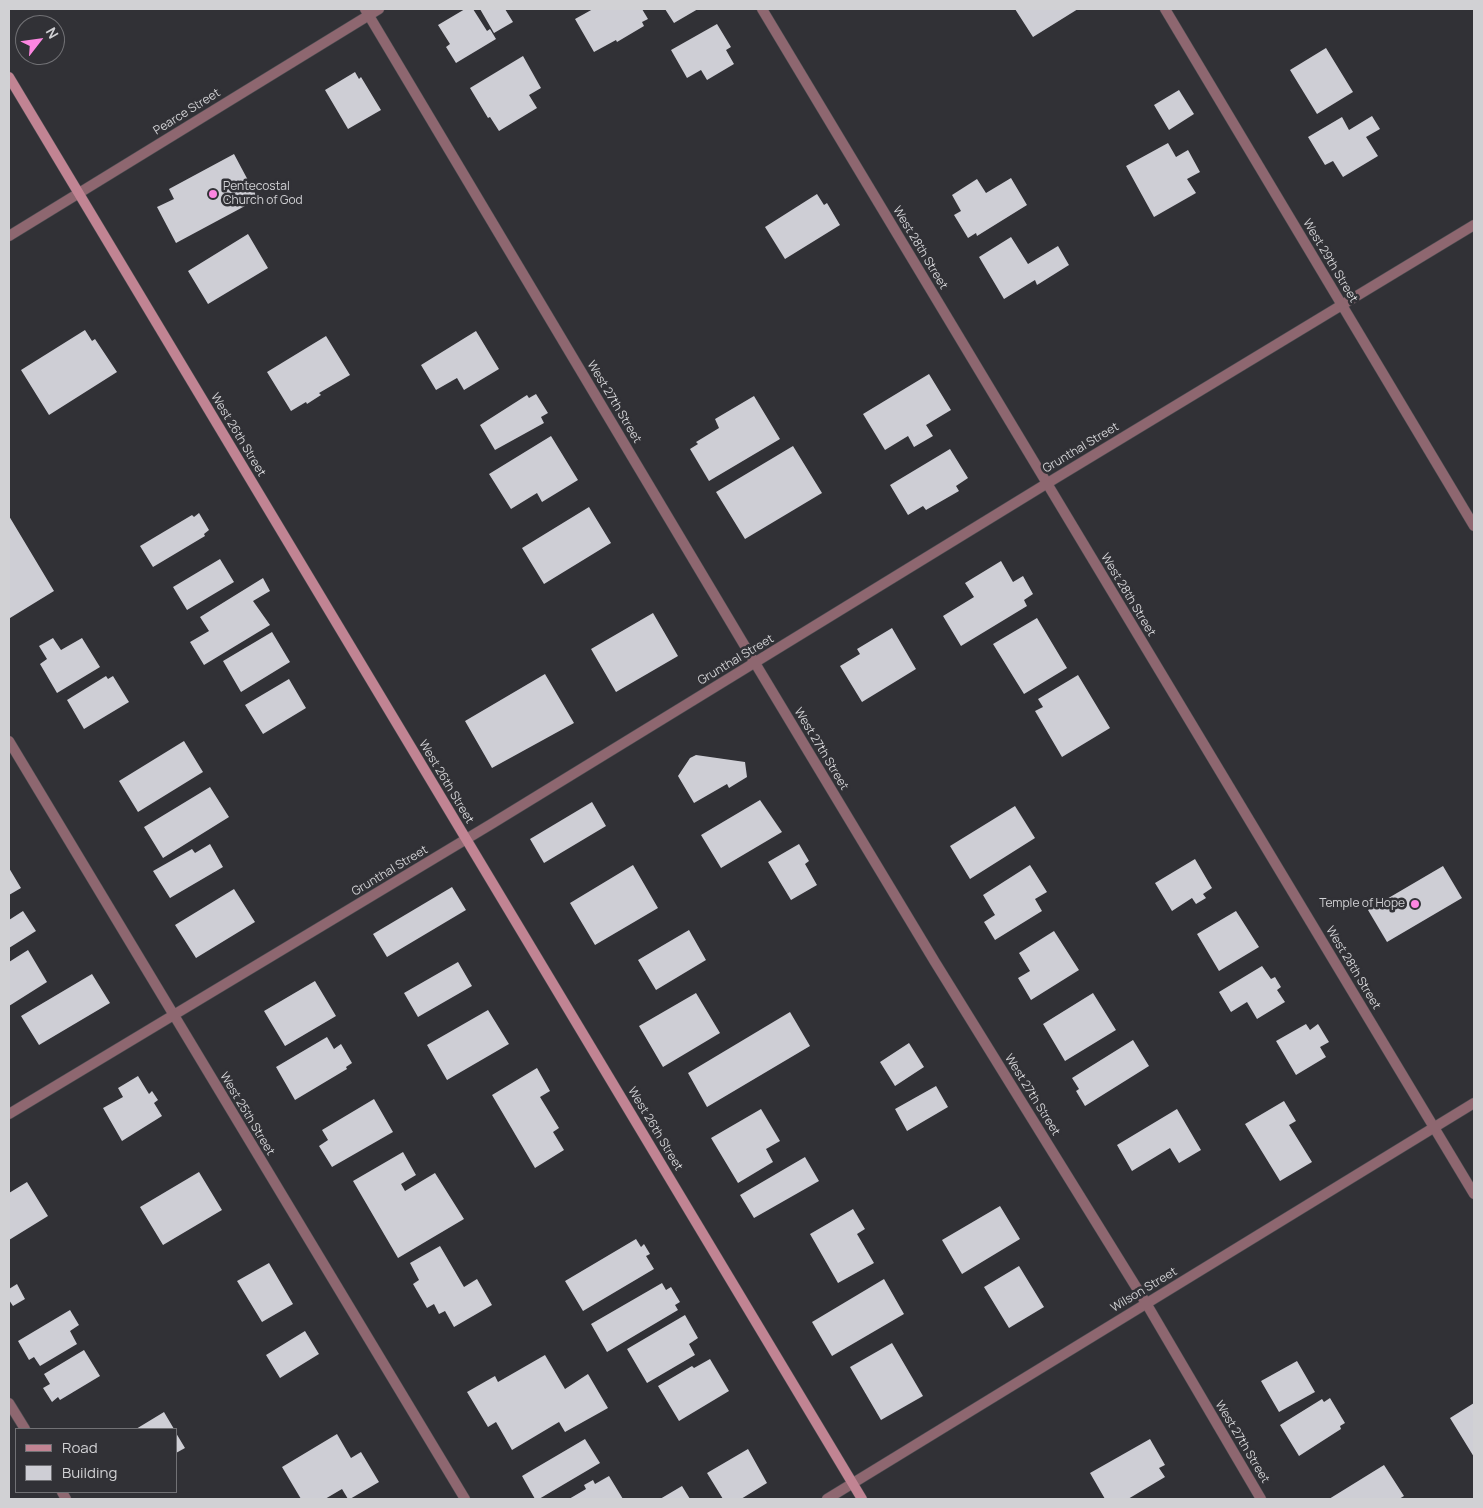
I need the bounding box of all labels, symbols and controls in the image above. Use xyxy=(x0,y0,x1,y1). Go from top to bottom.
north arrow xyxy=(15,15,65,65)
text: N xyxy=(42,24,63,42)
street label: Pearce Street xyxy=(151,86,223,138)
place label: Pentecostal Church of God xyxy=(223,180,303,208)
marker: Pentecostal Church of God xyxy=(207,188,219,200)
street label: West 28th Street xyxy=(890,204,950,292)
street label: West 29th Street xyxy=(1299,217,1361,305)
street label: West 27th Street xyxy=(584,358,644,446)
street label: West 26th Street xyxy=(207,391,269,479)
street label: Grunthal Street xyxy=(1040,420,1122,476)
street label: West 28th Street xyxy=(1098,551,1158,639)
street label: Grunthal Street xyxy=(695,632,777,688)
street label: West 27th Street xyxy=(791,705,851,793)
street label: West 26th Street xyxy=(415,738,477,826)
street label: Grunthal Street xyxy=(349,843,431,899)
place label: Temple of Hope xyxy=(1319,897,1405,911)
marker: Temple of Hope xyxy=(1409,898,1421,910)
street label: West 28th Street xyxy=(1323,924,1383,1012)
street label: West 27th Street xyxy=(1001,1052,1063,1138)
street label: West 25th Street xyxy=(217,1070,277,1158)
street label: West 26th Street xyxy=(624,1085,686,1173)
street label: Wilson Street xyxy=(1108,1265,1180,1315)
street label: West 27th Street xyxy=(1212,1398,1272,1486)
legend xyxy=(15,1428,178,1493)
text: Road xyxy=(62,1437,98,1458)
text: Building xyxy=(62,1462,117,1483)

